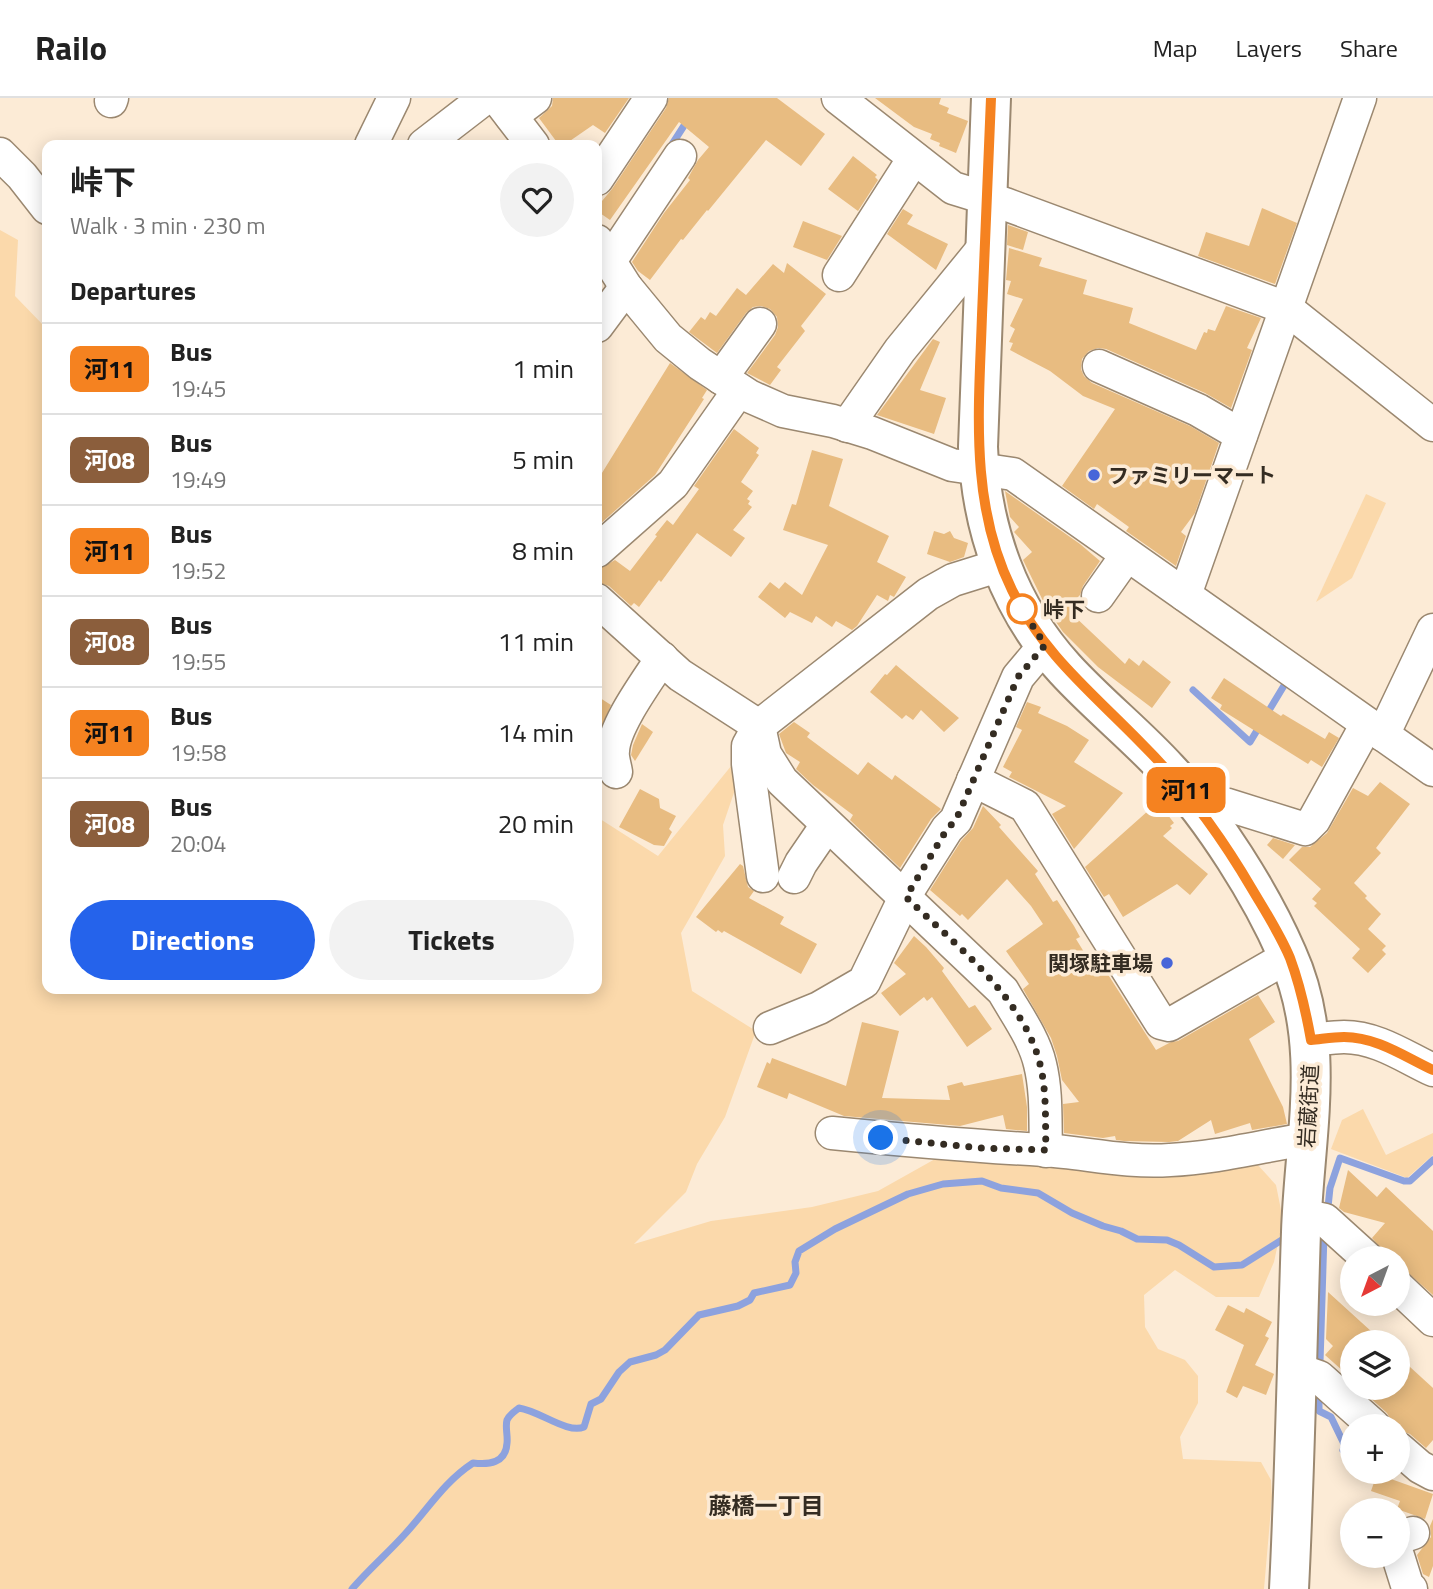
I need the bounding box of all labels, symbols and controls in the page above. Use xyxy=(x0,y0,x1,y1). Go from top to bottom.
text: Railo xyxy=(35,23,107,73)
text: Map xyxy=(1153,30,1198,66)
text: Layers xyxy=(1236,30,1302,66)
text: Share xyxy=(1340,30,1398,66)
text: 峠下 xyxy=(70,157,136,207)
button: heart xyxy=(500,163,574,237)
text: Walk · 3 min · 230 m xyxy=(70,208,266,243)
text: Departures xyxy=(70,271,196,310)
text: Bus xyxy=(170,332,212,371)
text: 1 min xyxy=(512,349,574,388)
text: 河11 xyxy=(84,351,135,387)
text: 19:45 xyxy=(170,371,226,406)
text: Bus xyxy=(170,423,212,462)
text: 5 min xyxy=(512,440,574,479)
text: 河08 xyxy=(84,442,135,478)
place label: ファミリーマート xyxy=(1108,459,1276,491)
text: 19:49 xyxy=(170,462,226,497)
marker: ファミリーマート xyxy=(1086,467,1102,483)
text: Bus xyxy=(170,514,212,553)
text: 8 min xyxy=(512,531,574,570)
text: 河11 xyxy=(84,533,135,569)
text: 19:52 xyxy=(170,553,226,588)
place label: 峠下 xyxy=(1043,593,1085,625)
marker: 峠下 xyxy=(1007,594,1037,624)
text: Bus xyxy=(170,605,212,644)
text: 11 min xyxy=(498,622,574,661)
text: 河08 xyxy=(84,624,135,660)
text: 19:55 xyxy=(170,644,226,679)
text: Bus xyxy=(170,696,212,735)
text: 14 min xyxy=(498,713,574,752)
text: 河11 xyxy=(84,715,135,751)
text: 19:58 xyxy=(170,735,226,770)
line badge: 河11 xyxy=(1146,767,1226,813)
text: 河11 xyxy=(1161,772,1211,808)
text: Bus xyxy=(170,787,212,826)
text: 20 min xyxy=(498,804,574,843)
text: 河08 xyxy=(84,806,135,842)
text: 20:04 xyxy=(170,826,226,861)
button: Directions xyxy=(70,900,315,980)
button: Tickets xyxy=(329,900,574,980)
place label: 関塚駐車場 xyxy=(1048,947,1153,979)
marker: 関塚駐車場 xyxy=(1159,955,1175,971)
street label: 岩蔵街道 xyxy=(1290,1063,1326,1149)
your location xyxy=(863,1120,898,1155)
north arrow xyxy=(1340,1246,1410,1316)
map controls xyxy=(1340,1246,1410,1568)
button: layers xyxy=(1340,1330,1410,1400)
button: + xyxy=(1340,1414,1410,1484)
district label: 藤橋一丁目 xyxy=(709,1488,824,1523)
button: − xyxy=(1340,1498,1410,1568)

